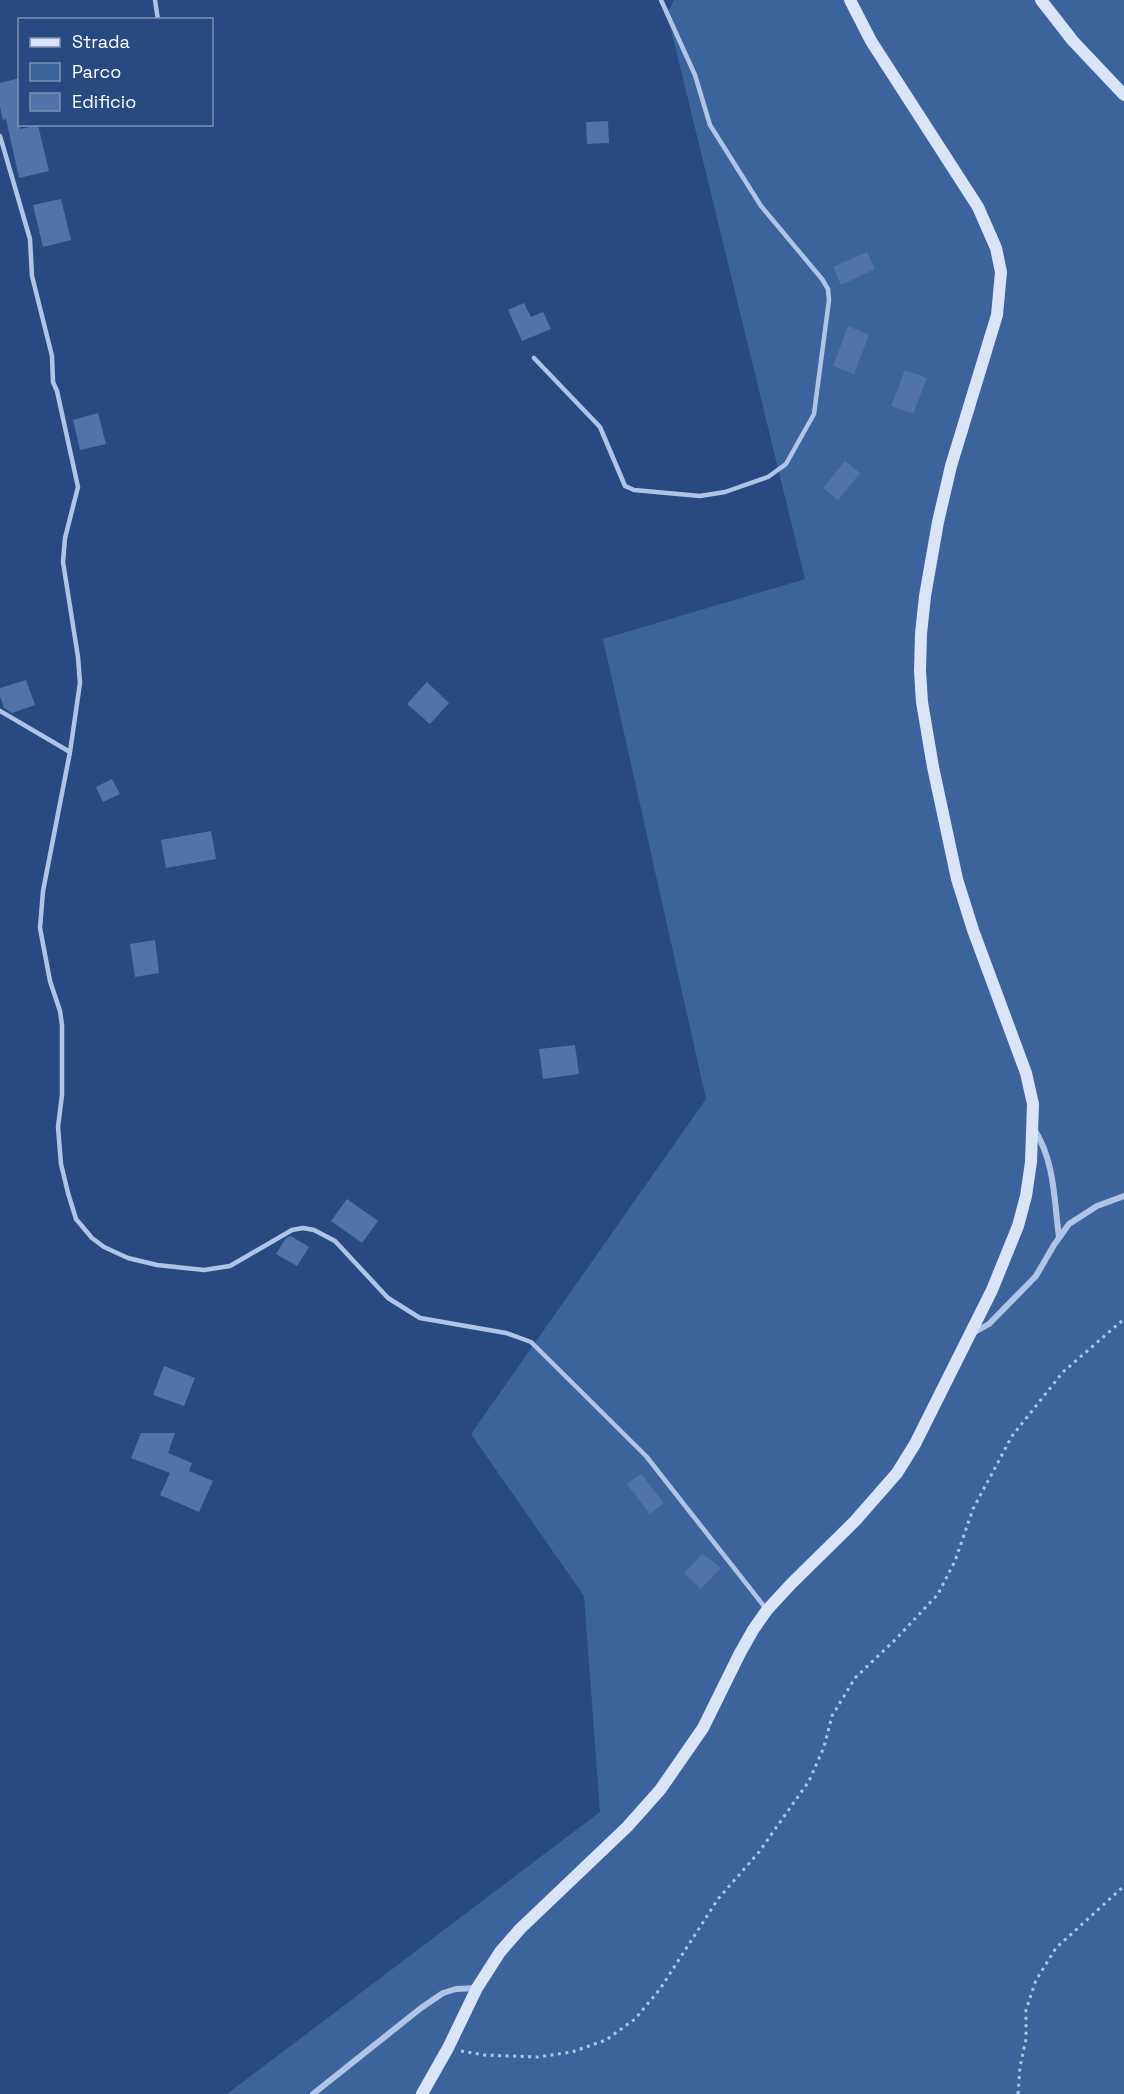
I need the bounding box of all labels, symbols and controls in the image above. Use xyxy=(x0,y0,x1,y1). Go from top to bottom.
legend xyxy=(18,18,213,126)
text: Strada xyxy=(72,30,130,53)
text: Parco xyxy=(72,60,121,83)
text: Edificio xyxy=(72,90,136,113)

